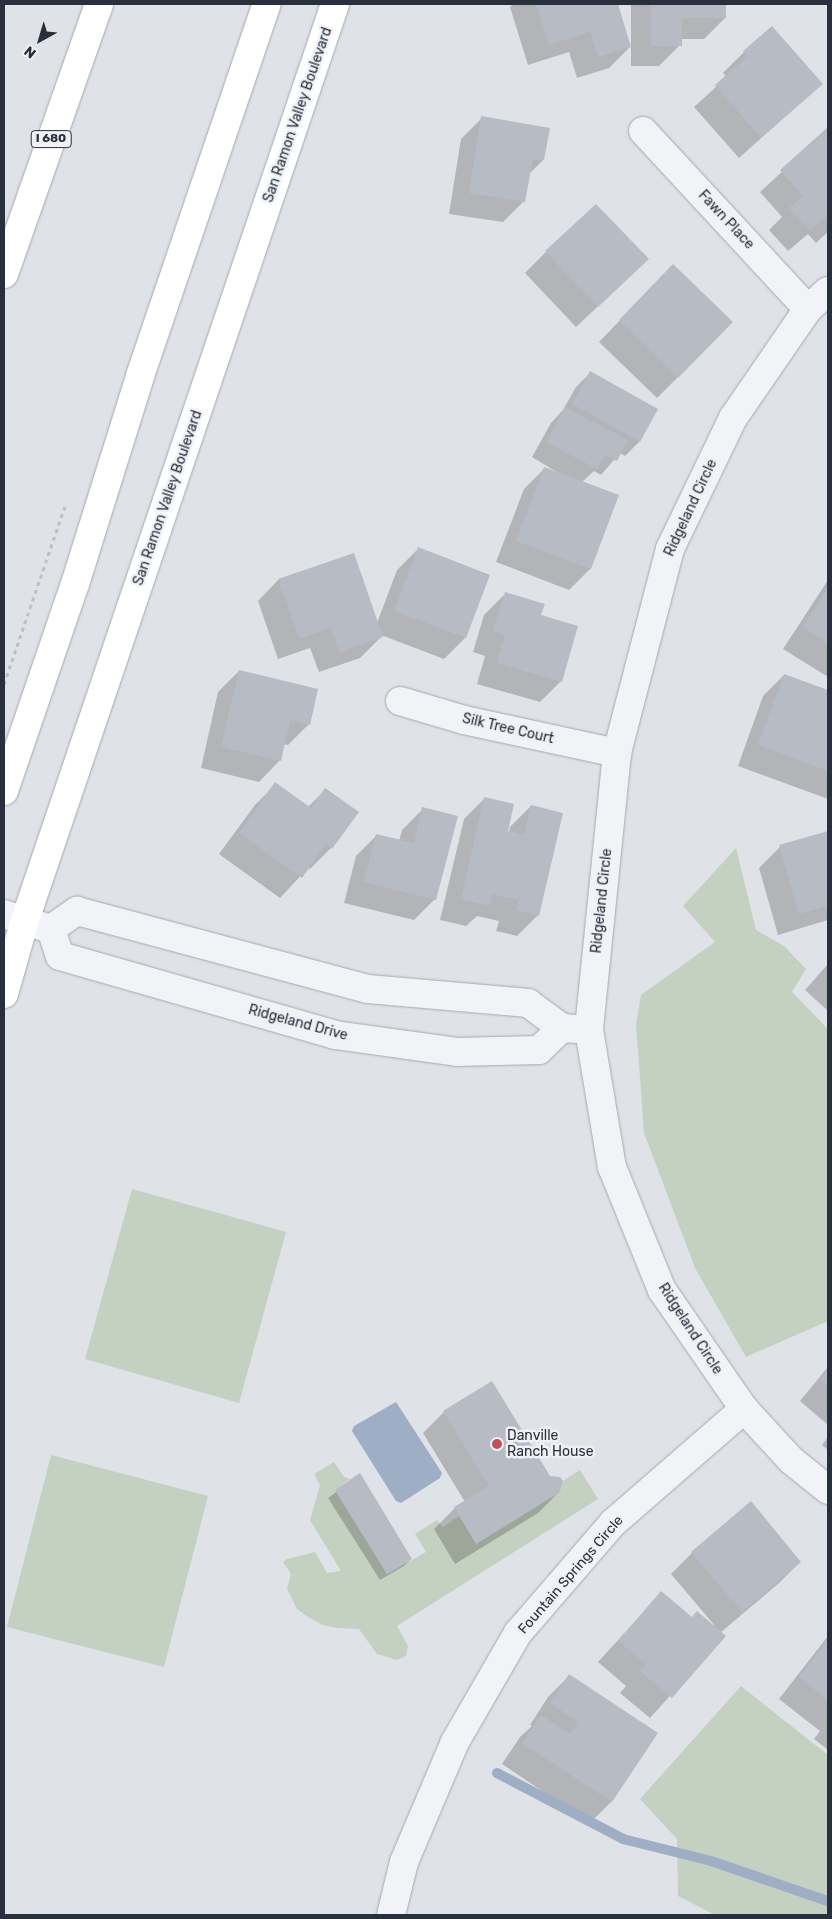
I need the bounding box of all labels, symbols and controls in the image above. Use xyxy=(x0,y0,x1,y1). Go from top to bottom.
north arrow xyxy=(15,15,65,65)
street label: San Ramon Valley Boulevard xyxy=(260,25,336,205)
text: N xyxy=(21,42,40,62)
road number: I 680 xyxy=(30,130,72,148)
street label: Fawn Place xyxy=(695,187,757,253)
street label: San Ramon Valley Boulevard xyxy=(130,408,206,588)
street label: Ridgeland Circle xyxy=(661,457,721,559)
street label: Silk Tree Court xyxy=(460,710,556,748)
street label: Ridgeland Circle xyxy=(588,848,616,954)
street label: Ridgeland Drive xyxy=(246,1002,350,1044)
street label: Ridgeland Circle xyxy=(654,1280,726,1378)
place label: Danville Ranch House xyxy=(507,1428,594,1460)
marker: Danville Ranch House xyxy=(491,1438,503,1450)
street label: Fountain Springs Circle xyxy=(515,1512,627,1638)

